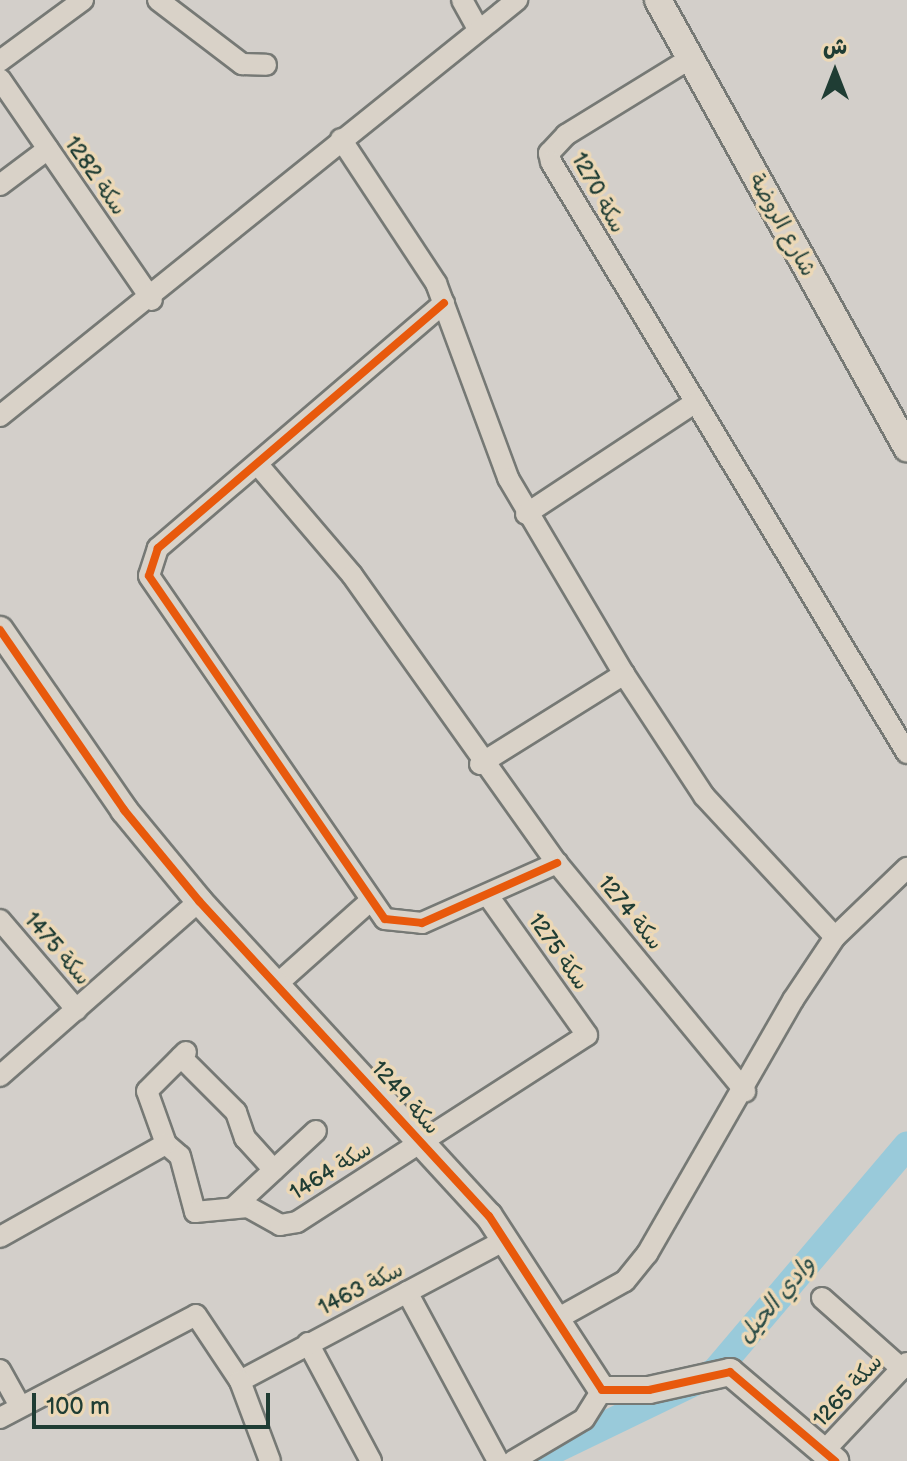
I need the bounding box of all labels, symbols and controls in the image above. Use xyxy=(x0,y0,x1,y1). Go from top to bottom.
north arrow xyxy=(795,32,875,112)
text: ش xyxy=(823,34,847,61)
street label: سكة 1282 xyxy=(58,132,132,220)
street label: سكة 1270 xyxy=(565,148,631,238)
street label: شارع الروضة xyxy=(743,169,821,281)
street label: سكة 1274 xyxy=(592,870,668,956)
street label: سكة 1475 xyxy=(18,907,96,991)
street label: سكة 1275 xyxy=(522,909,594,995)
street label: سكة 1249 xyxy=(365,1056,445,1140)
street label: سكة 1464 xyxy=(285,1136,377,1206)
water label: وادي الحيل xyxy=(731,1250,821,1350)
street label: سكة 1463 xyxy=(314,1256,408,1322)
street label: سكة 1265 xyxy=(808,1349,888,1433)
scale bar xyxy=(36,1377,274,1427)
text: 100 m xyxy=(46,1392,110,1421)

